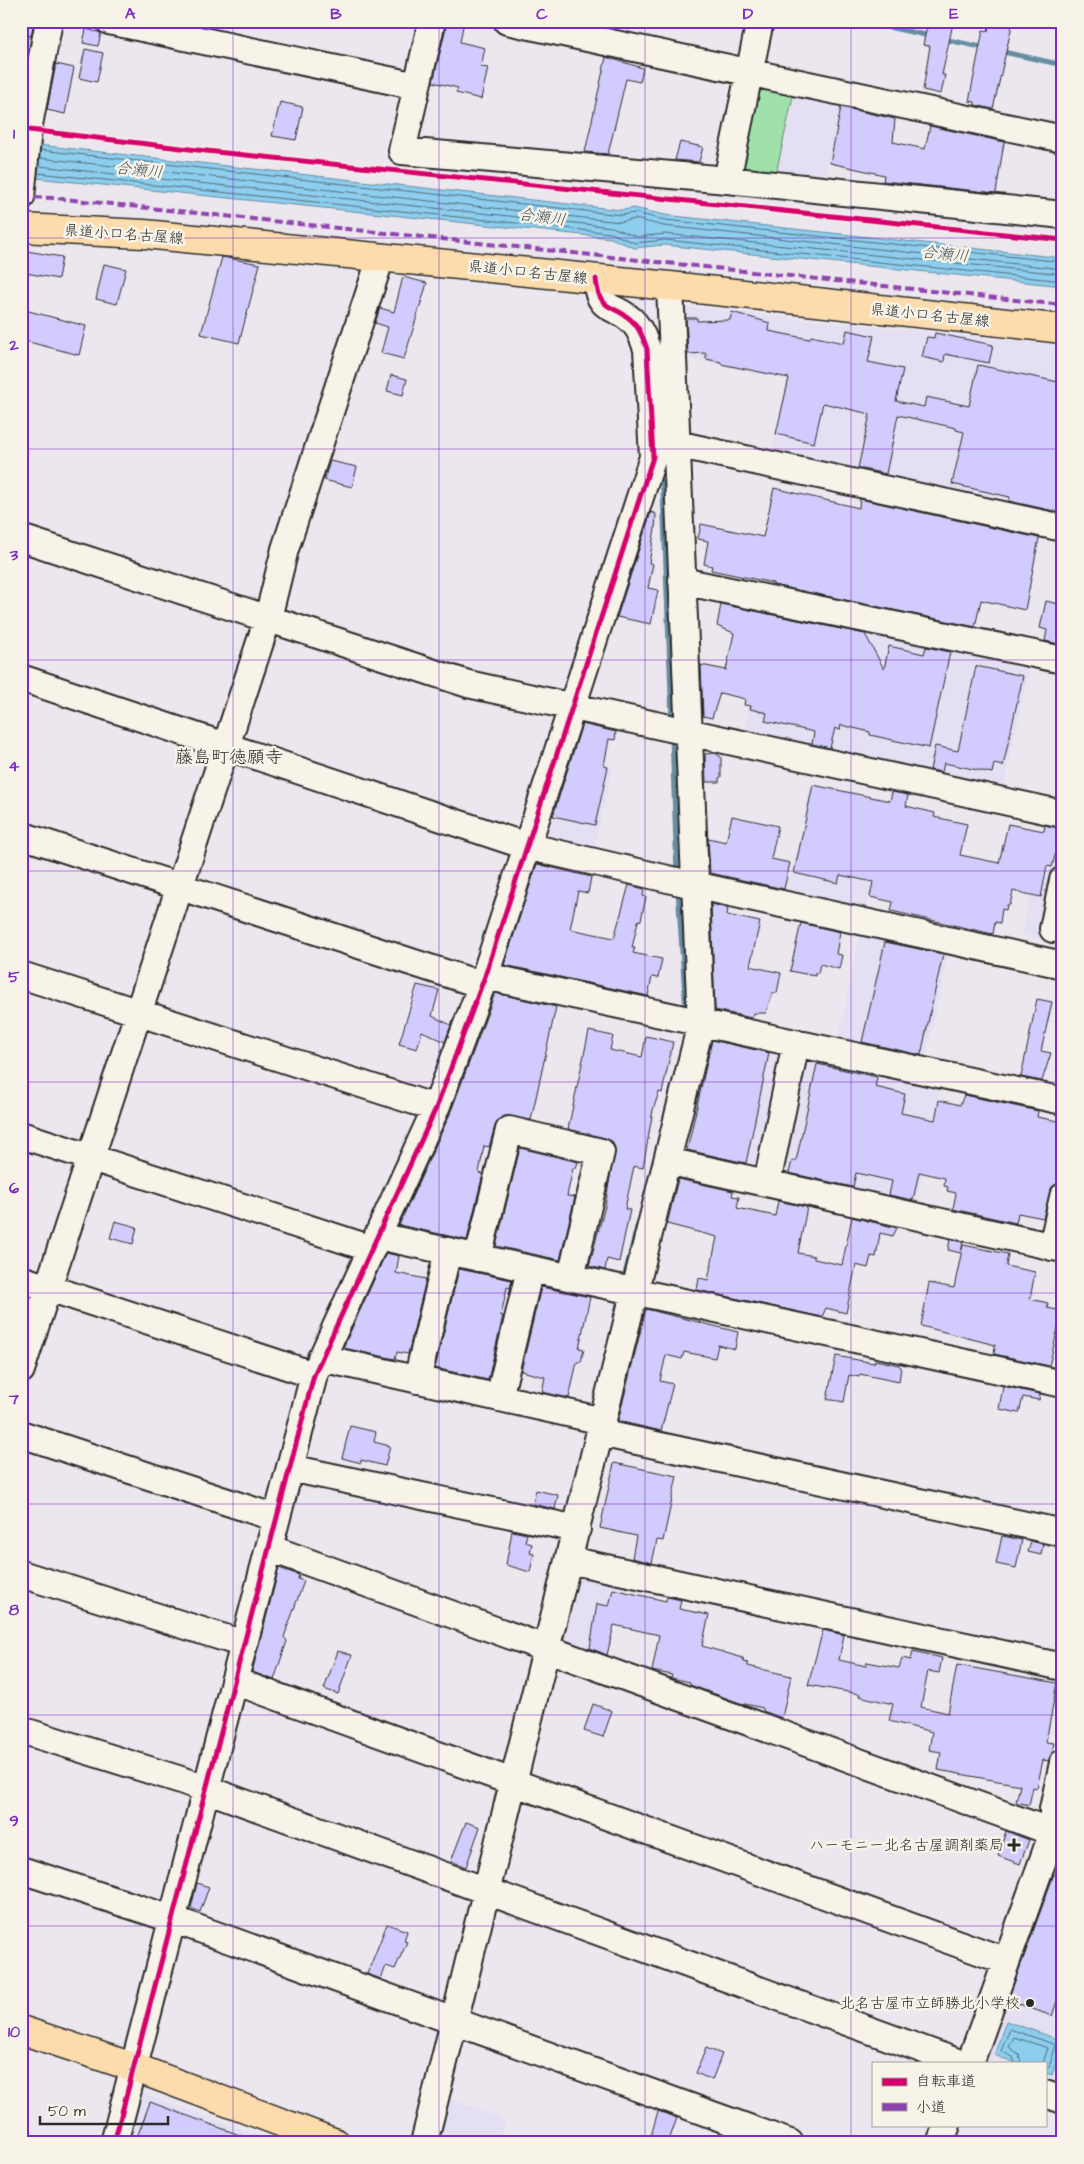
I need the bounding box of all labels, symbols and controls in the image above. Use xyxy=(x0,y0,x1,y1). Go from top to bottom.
text: A xyxy=(125,3,136,25)
text: B xyxy=(330,3,342,25)
text: C xyxy=(536,3,548,25)
text: D xyxy=(743,3,754,25)
text: E xyxy=(949,3,959,25)
text: 1 xyxy=(13,123,16,145)
water label: 合瀬川 xyxy=(114,157,164,183)
water label: 合瀬川 xyxy=(517,203,567,231)
street label: 県道小口名古屋線 xyxy=(63,220,185,249)
water label: 合瀬川 xyxy=(920,241,970,267)
street label: 県道小口名古屋線 xyxy=(467,256,589,289)
street label: 県道小口名古屋線 xyxy=(869,299,991,332)
text: 2 xyxy=(8,334,19,356)
text: 3 xyxy=(9,544,19,566)
district label: 藤島町徳願寺 xyxy=(175,745,283,770)
text: 4 xyxy=(9,755,20,777)
text: 5 xyxy=(8,966,20,988)
text: 6 xyxy=(9,1177,19,1199)
text: 7 xyxy=(8,1388,19,1410)
text: 8 xyxy=(9,1599,20,1621)
text: 9 xyxy=(9,1810,19,1832)
place label: ハーモニー北名古屋調剤薬局 xyxy=(809,1835,1004,1856)
marker: ハーモニー北名古屋調剤薬局 xyxy=(1008,1839,1020,1851)
place label: 北名古屋市立師勝北小学校 xyxy=(840,1993,1020,2014)
marker: 北名古屋市立師勝北小学校 xyxy=(1024,1997,1036,2009)
text: 10 xyxy=(8,2021,20,2043)
legend xyxy=(872,2062,1046,2126)
text: 自転車道 xyxy=(916,2071,976,2092)
scale bar xyxy=(40,2094,168,2126)
text: 小道 xyxy=(916,2097,946,2118)
text: 50 m xyxy=(48,2101,86,2122)

